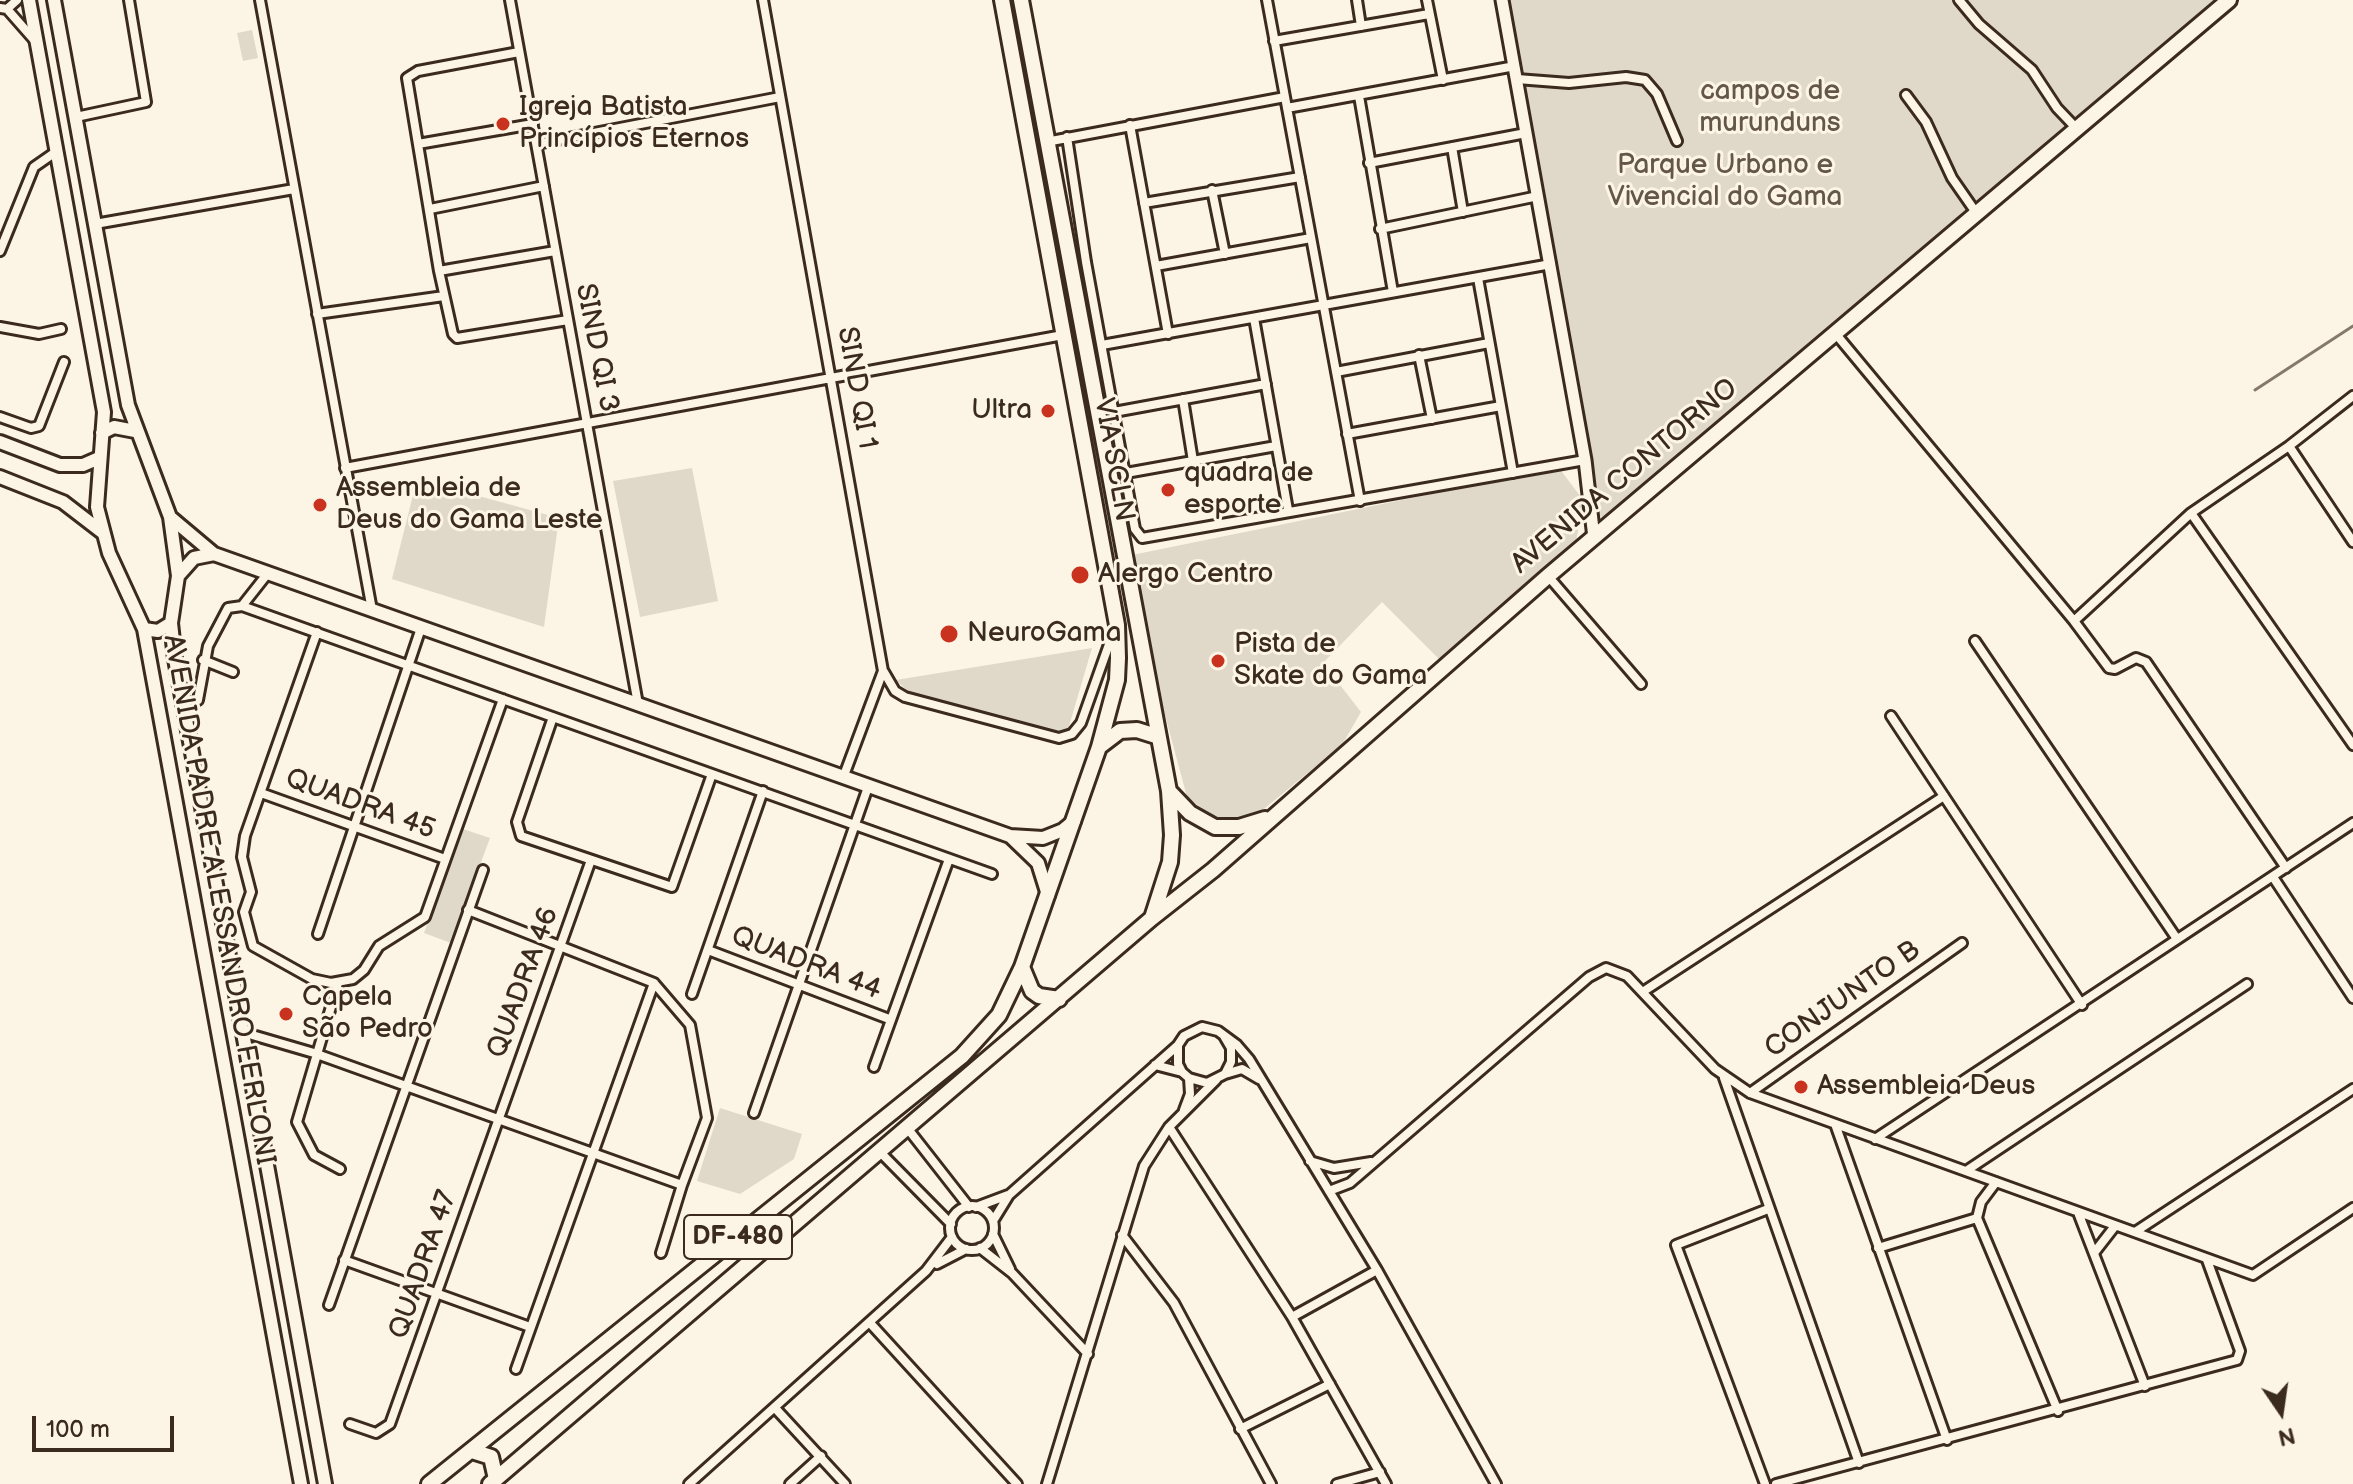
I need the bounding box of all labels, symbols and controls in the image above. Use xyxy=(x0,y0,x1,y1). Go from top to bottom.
park label: campos de murunduns xyxy=(1699,75,1841,141)
place label: Igreja Batista Princípios Eternos xyxy=(519,91,749,157)
marker: Igreja Batista Princípios Eternos xyxy=(494,115,512,133)
park label: Parque Urbano e Vivencial do Gama xyxy=(1608,149,1842,215)
street label: SIND QI 3 xyxy=(567,281,625,415)
street label: SIND QI 1 xyxy=(829,324,883,452)
street label: AVENIDA CONTORNO xyxy=(1505,372,1745,582)
place label: Ultra xyxy=(971,394,1032,428)
street label: VIA SCLN xyxy=(1086,396,1140,524)
marker: Ultra xyxy=(1039,402,1057,420)
place label: quadra de esporte xyxy=(1184,457,1313,523)
place label: Assembleia de Deus do Gama Leste xyxy=(336,472,603,538)
marker: quadra de esporte xyxy=(1159,481,1177,499)
marker: Assembleia de Deus do Gama Leste xyxy=(311,496,329,514)
place label: Alergo Centro xyxy=(1098,558,1273,592)
marker: Alergo Centro xyxy=(1069,564,1091,586)
place label: NeuroGama xyxy=(967,617,1122,651)
marker: NeuroGama xyxy=(938,623,960,645)
place label: Pista de Skate do Gama xyxy=(1234,628,1427,694)
street label: AVENIDA PADRE ALESSANDRO FERLONI xyxy=(155,632,281,1168)
marker: Pista de Skate do Gama xyxy=(1209,652,1227,670)
street label: QUADRA 45 xyxy=(281,762,439,848)
street label: QUADRA 46 xyxy=(481,903,567,1063)
street label: QUADRA 44 xyxy=(726,920,886,1008)
street label: CONJUNTO B xyxy=(1759,934,1927,1066)
place label: Capela São Pedro xyxy=(302,981,433,1047)
marker: Capela São Pedro xyxy=(277,1005,295,1023)
place label: Assembleia Deus xyxy=(1817,1070,2035,1104)
marker: Assembleia Deus xyxy=(1792,1078,1810,1096)
street label: QUADRA 47 xyxy=(383,1187,465,1343)
road number: DF-480 xyxy=(684,1215,792,1259)
north arrow xyxy=(2241,1372,2321,1452)
scale bar xyxy=(36,1400,178,1450)
text: 100 m xyxy=(46,1415,110,1444)
text: N xyxy=(2275,1421,2298,1451)

